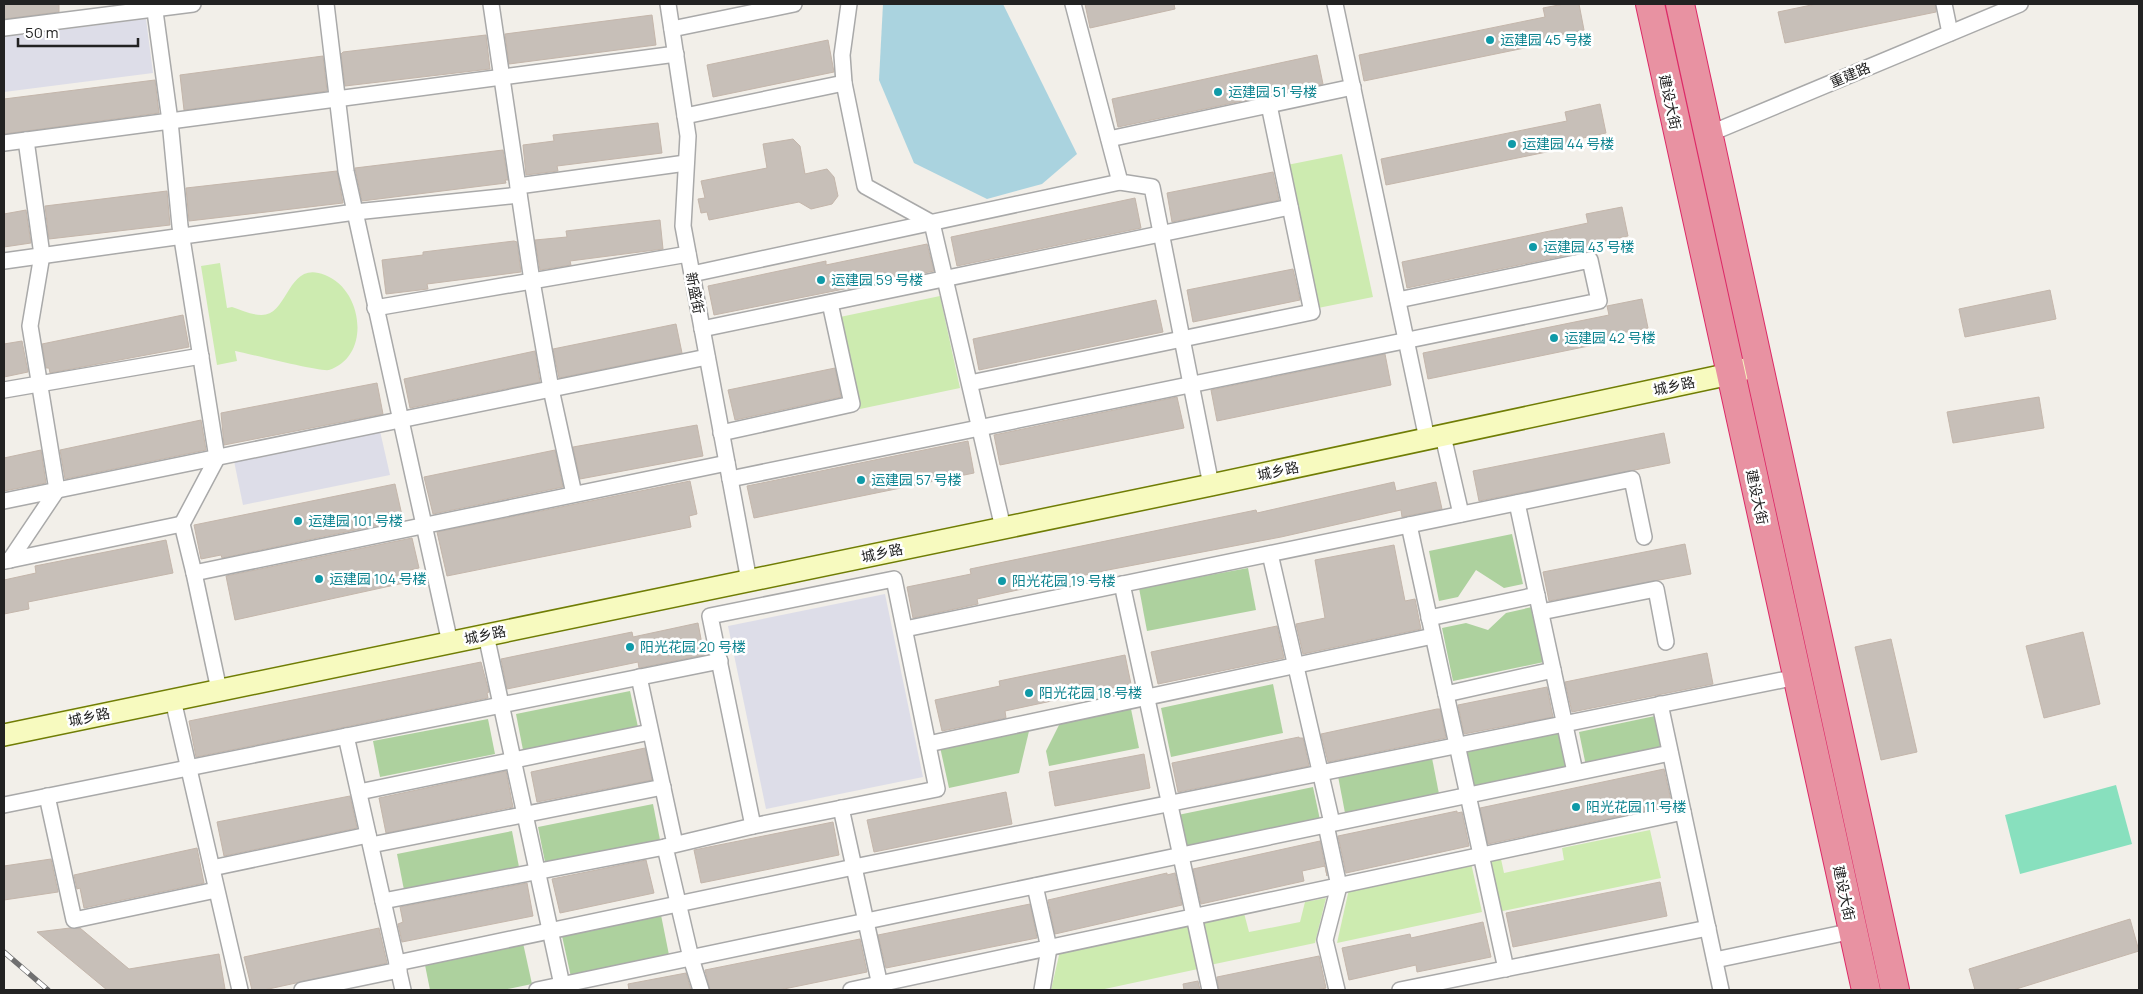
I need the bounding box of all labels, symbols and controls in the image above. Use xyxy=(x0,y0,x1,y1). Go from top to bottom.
scale bar xyxy=(18,15,138,47)
text: 50 m xyxy=(25,22,59,43)
place label: 运建园 45 号楼 xyxy=(1500,30,1592,49)
marker: 运建园 45 号楼 xyxy=(1484,34,1496,46)
street label: 重建路 xyxy=(1827,58,1873,91)
street label: 建设大街 xyxy=(1655,73,1686,131)
place label: 运建园 51 号楼 xyxy=(1228,82,1317,101)
marker: 运建园 51 号楼 xyxy=(1212,86,1224,98)
place label: 运建园 44 号楼 xyxy=(1522,134,1614,153)
marker: 运建园 44 号楼 xyxy=(1506,138,1518,150)
place label: 运建园 43 号楼 xyxy=(1543,237,1635,256)
marker: 运建园 43 号楼 xyxy=(1527,241,1539,253)
street label: 新盛街 xyxy=(682,270,709,315)
place label: 运建园 59 号楼 xyxy=(831,270,923,289)
marker: 运建园 59 号楼 xyxy=(815,274,827,286)
place label: 运建园 42 号楼 xyxy=(1564,328,1656,347)
marker: 运建园 42 号楼 xyxy=(1548,332,1560,344)
street label: 城乡路 xyxy=(1651,372,1696,399)
street label: 城乡路 xyxy=(1255,457,1300,484)
street label: 建设大街 xyxy=(1742,468,1773,526)
place label: 运建园 57 号楼 xyxy=(871,470,962,489)
marker: 运建园 57 号楼 xyxy=(855,474,867,486)
place label: 运建园 101 号楼 xyxy=(308,511,403,530)
marker: 运建园 101 号楼 xyxy=(292,515,304,527)
street label: 城乡路 xyxy=(859,539,904,566)
place label: 运建园 104 号楼 xyxy=(329,569,427,588)
place label: 阳光花园 19 号楼 xyxy=(1012,571,1116,590)
marker: 运建园 104 号楼 xyxy=(313,573,325,585)
marker: 阳光花园 19 号楼 xyxy=(996,575,1008,587)
street label: 城乡路 xyxy=(462,621,507,648)
place label: 阳光花园 20 号楼 xyxy=(640,637,746,656)
marker: 阳光花园 20 号楼 xyxy=(624,641,636,653)
place label: 阳光花园 18 号楼 xyxy=(1039,683,1142,702)
marker: 阳光花园 18 号楼 xyxy=(1023,687,1035,699)
street label: 城乡路 xyxy=(66,703,111,730)
place label: 阳光花园 11 号楼 xyxy=(1586,797,1687,816)
marker: 阳光花园 11 号楼 xyxy=(1570,801,1582,813)
street label: 建设大街 xyxy=(1829,864,1860,922)

